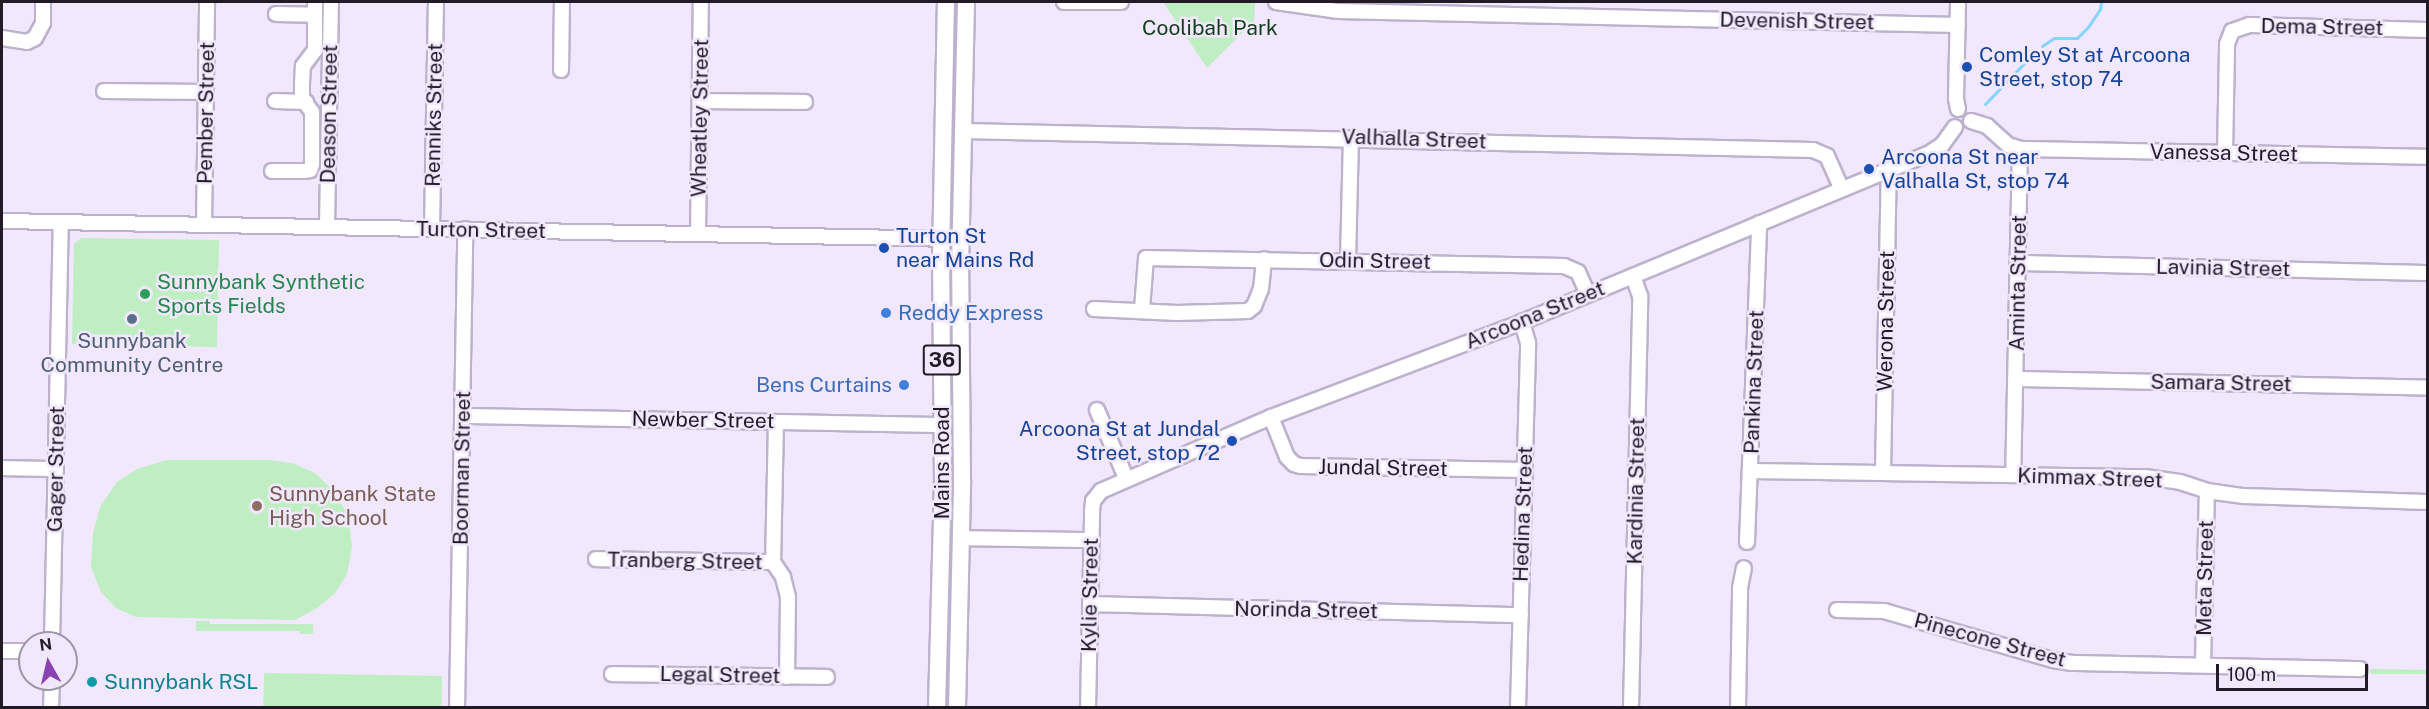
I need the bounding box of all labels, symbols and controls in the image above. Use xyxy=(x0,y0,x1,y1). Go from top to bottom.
street label: Devenish Street xyxy=(1719,7,1875,35)
street label: Dema Street xyxy=(2260,13,2384,41)
park label: Coolibah Park xyxy=(1142,15,1278,41)
street label: Wheatley Street xyxy=(686,39,714,197)
street label: Pember Street xyxy=(192,42,220,184)
place label: Comley St at Arcoona Street, stop 74 xyxy=(1979,42,2190,92)
street label: Renniks Street xyxy=(420,43,448,187)
street label: Deason Street xyxy=(315,44,343,184)
marker: Comley St at Arcoona Street, stop 74 xyxy=(1960,60,1974,74)
street label: Valhalla Street xyxy=(1341,124,1487,154)
street label: Vanessa Street xyxy=(2150,139,2298,167)
place label: Arcoona St near Valhalla St, stop 74 xyxy=(1881,144,2070,194)
marker: Arcoona St near Valhalla St, stop 74 xyxy=(1862,162,1876,176)
street label: Aminta Street xyxy=(2004,215,2032,351)
street label: Turton Street xyxy=(416,216,546,244)
place label: Turton St near Mains Rd xyxy=(896,223,1034,273)
marker: Turton St near Mains Rd xyxy=(877,241,891,255)
street label: Odin Street xyxy=(1319,247,1431,275)
street label: Werona Street xyxy=(1872,250,1900,392)
street label: Lavinia Street xyxy=(2156,254,2290,282)
place label: Sunnybank Synthetic Sports Fields xyxy=(157,269,365,319)
street label: Arcoona Street xyxy=(1462,276,1608,354)
marker: Sunnybank Synthetic Sports Fields xyxy=(138,287,152,301)
place label: Reddy Express xyxy=(898,300,1043,326)
marker: Reddy Express xyxy=(879,306,893,320)
street label: Pankina Street xyxy=(1739,310,1769,454)
marker: Sunnybank Community Centre xyxy=(125,312,139,326)
place label: Sunnybank Community Centre xyxy=(41,328,223,378)
road number: 36 xyxy=(922,343,962,377)
street label: Samara Street xyxy=(2150,369,2292,397)
place label: Bens Curtains xyxy=(756,372,892,398)
marker: Bens Curtains xyxy=(897,378,911,392)
street label: Boorman Street xyxy=(448,391,476,545)
street label: Gager Street xyxy=(42,406,70,532)
street label: Newber Street xyxy=(631,406,775,434)
street label: Mains Road xyxy=(929,407,955,519)
place label: Arcoona St at Jundal Street, stop 72 xyxy=(1019,416,1220,466)
street label: Kardinia Street xyxy=(1622,417,1650,565)
marker: Arcoona St at Jundal Street, stop 72 xyxy=(1225,434,1239,448)
street label: Hedina Street xyxy=(1508,446,1538,582)
street label: Jundal Street xyxy=(1318,454,1448,482)
street label: Kimmax Street xyxy=(2017,463,2163,493)
place label: Sunnybank State High School xyxy=(269,481,436,531)
marker: Sunnybank State High School xyxy=(250,499,264,513)
street label: Meta Street xyxy=(2191,520,2219,636)
street label: Kylie Street xyxy=(1076,538,1104,652)
street label: Tranberg Street xyxy=(607,547,763,575)
street label: Norinda Street xyxy=(1234,596,1378,624)
street label: Pinecone Street xyxy=(1911,608,2069,672)
north arrow xyxy=(18,631,78,691)
text: N xyxy=(38,634,53,655)
scale bar xyxy=(2219,652,2370,690)
street label: Legal Street xyxy=(659,661,781,689)
text: 100 m xyxy=(2227,664,2276,685)
place label: Sunnybank RSL xyxy=(104,669,258,695)
marker: Sunnybank RSL xyxy=(85,675,99,689)

